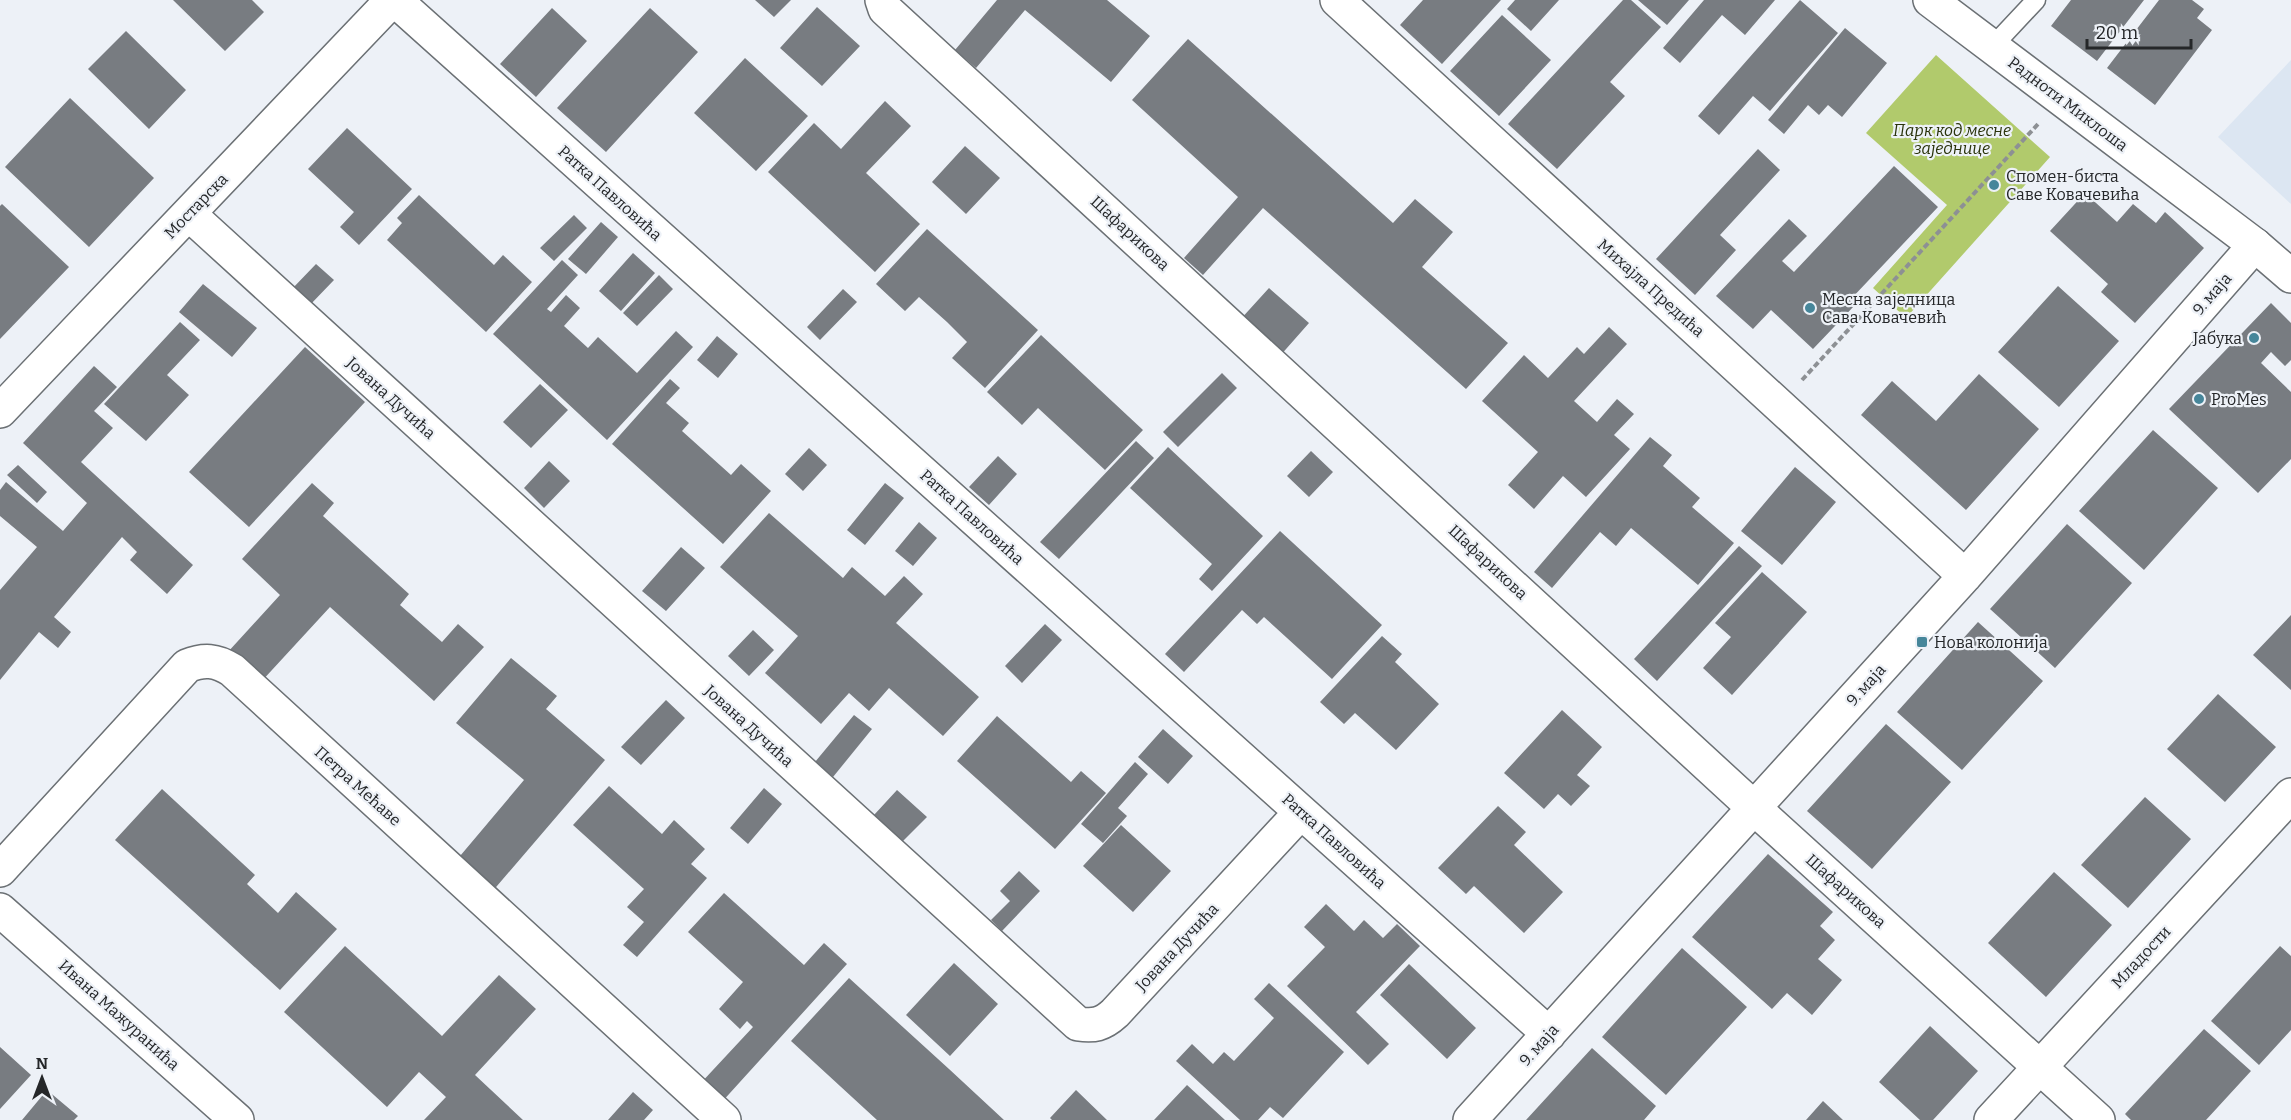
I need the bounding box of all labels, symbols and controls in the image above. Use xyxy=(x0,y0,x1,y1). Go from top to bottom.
scale bar xyxy=(2087,12,2190,50)
text: 20 m xyxy=(2096,22,2138,44)
street label: Радноти Миклоша xyxy=(2004,53,2132,155)
park label: Парк код месне заједнице xyxy=(1893,121,2011,158)
street label: Ратка Павловића xyxy=(554,142,666,245)
place label: Спомен-биста Саве Ковачевића xyxy=(2006,167,2139,204)
street label: Мостарска xyxy=(160,169,232,242)
marker: Спомен-биста Саве Ковачевића xyxy=(1987,178,2001,192)
street label: Шафарикова xyxy=(1087,192,1174,274)
street label: Михајла Предића xyxy=(1594,235,1708,341)
street label: 9. маја xyxy=(2189,269,2236,319)
place label: Месна заједница Сава Ковачевић xyxy=(1822,290,1956,327)
marker: Месна заједница Сава Ковачевић xyxy=(1803,301,1817,315)
place label: Јабука xyxy=(2192,329,2242,348)
marker: Јабука xyxy=(2247,331,2261,345)
street label: Јована Дучића xyxy=(342,353,439,443)
place label: ProMes xyxy=(2211,390,2267,409)
marker: ProMes xyxy=(2192,392,2206,406)
street label: Ратка Павловића xyxy=(916,466,1028,569)
street label: Шафарикова xyxy=(1445,521,1532,603)
place label: Нова колонија xyxy=(1934,633,2048,652)
marker: Нова колонија xyxy=(1915,635,1929,649)
street label: 9. маја xyxy=(1842,660,1890,710)
street label: Јована Дучића xyxy=(700,681,797,771)
street label: Петра Мећаве xyxy=(311,742,405,830)
street label: Ратка Павловића xyxy=(1278,790,1390,893)
street label: Шафарикова xyxy=(1802,850,1890,932)
street label: Јована Дучића xyxy=(1131,899,1223,995)
street label: Младости xyxy=(2107,922,2175,992)
street label: Ивана Мажуранића xyxy=(55,956,183,1074)
street label: 9. маја xyxy=(1515,1020,1563,1070)
north arrow xyxy=(12,1048,72,1108)
text: N xyxy=(36,1054,48,1073)

